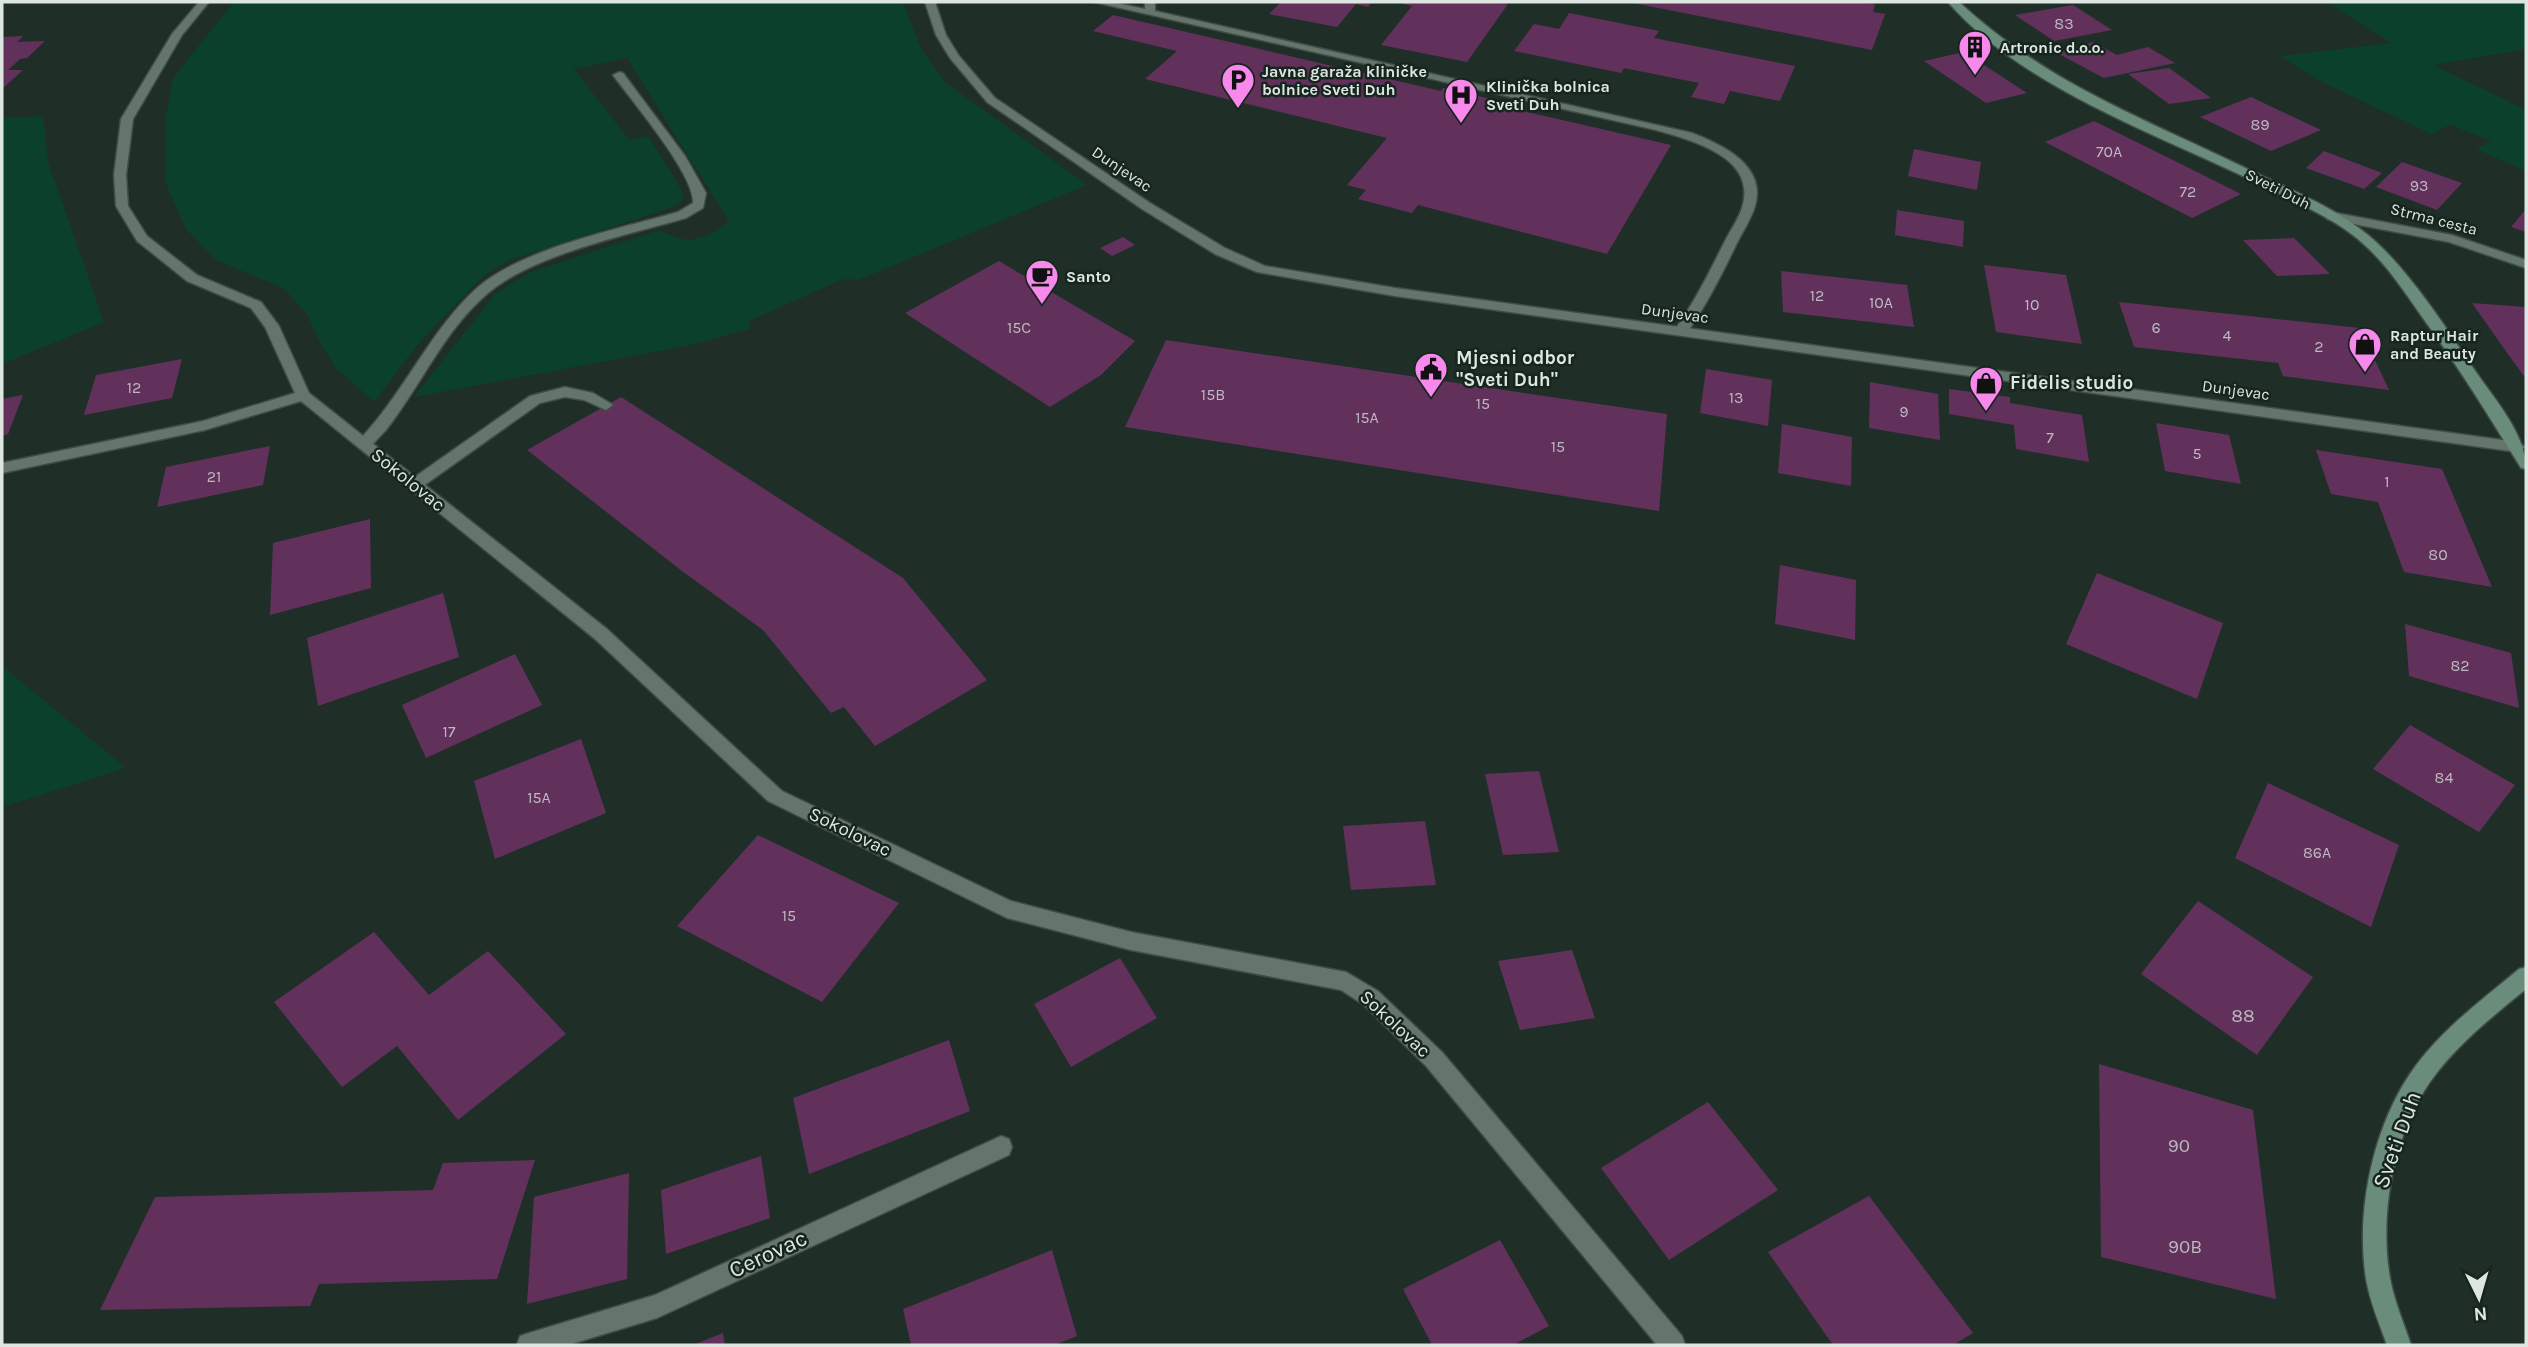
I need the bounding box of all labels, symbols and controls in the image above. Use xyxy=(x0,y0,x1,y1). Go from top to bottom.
house number: 83 xyxy=(2054,14,2074,33)
building icon: Artronic d.o.o. xyxy=(1956,28,1994,77)
place label: Artronic d.o.o. xyxy=(2000,38,2104,57)
parking icon: Javna garaža kliničke bolnice Sveti Duh xyxy=(1219,61,1257,110)
place label: Javna garaža kliničke bolnice Sveti Duh xyxy=(1262,62,1427,99)
hospital icon: Klinička bolnica Sveti Duh xyxy=(1442,76,1480,125)
place label: Klinička bolnica Sveti Duh xyxy=(1486,77,1610,114)
house number: 89 xyxy=(2250,115,2270,134)
street label: Dunjevac xyxy=(1088,142,1156,196)
house number: 70A xyxy=(2096,142,2122,161)
street label: Sveti Duh xyxy=(2242,165,2314,213)
house number: 93 xyxy=(2410,176,2428,195)
house number: 72 xyxy=(2180,182,2196,201)
street label: Strma cesta xyxy=(2389,199,2479,239)
cafe icon: Santo xyxy=(1023,257,1061,306)
place label: Santo xyxy=(1066,267,1111,286)
house number: 12 xyxy=(1810,286,1824,305)
house number: 10A xyxy=(1869,293,1893,312)
house number: 10 xyxy=(2025,295,2039,314)
street label: Dunjevac xyxy=(1640,299,1710,327)
house number: 15C xyxy=(1007,318,1031,337)
house number: 6 xyxy=(2151,318,2161,337)
shop icon: Raptur Hair and Beauty xyxy=(2346,325,2384,374)
house number: 4 xyxy=(2223,326,2232,345)
place label: Raptur Hair and Beauty xyxy=(2390,326,2479,363)
house number: 2 xyxy=(2314,337,2324,356)
place label: Mjesni odbor "Sveti Duh" xyxy=(1456,347,1575,391)
public building icon: Mjesni odbor "Sveti Duh" xyxy=(1412,350,1450,399)
shop icon: Fidelis studio xyxy=(1967,364,2005,413)
place label: Fidelis studio xyxy=(2010,372,2133,394)
street label: Dunjevac xyxy=(2201,376,2271,404)
house number: 12 xyxy=(127,378,141,397)
house number: 15B xyxy=(1201,385,1225,404)
house number: 13 xyxy=(1729,388,1743,407)
house number: 15 xyxy=(1476,394,1490,413)
house number: 9 xyxy=(1899,402,1909,421)
house number: 15A xyxy=(1355,408,1379,427)
house number: 7 xyxy=(2046,428,2054,447)
house number: 15 xyxy=(1551,437,1565,456)
street label: Sokolovac xyxy=(367,444,449,516)
house number: 5 xyxy=(2192,444,2202,463)
house number: 21 xyxy=(207,467,221,486)
house number: 1 xyxy=(2384,472,2390,491)
house number: 80 xyxy=(2428,545,2448,564)
house number: 82 xyxy=(2450,656,2470,675)
house number: 17 xyxy=(443,722,456,741)
house number: 84 xyxy=(2435,768,2453,787)
house number: 15A xyxy=(527,788,551,807)
street label: Sokolovac xyxy=(805,803,895,861)
house number: 86A xyxy=(2303,843,2331,862)
house number: 15 xyxy=(782,906,796,925)
street label: Sokolovac xyxy=(1355,986,1435,1062)
house number: 88 xyxy=(2231,1005,2255,1027)
street label: Sveti Duh xyxy=(2367,1088,2427,1192)
house number: 90 xyxy=(2168,1135,2190,1157)
street label: Cerovac xyxy=(725,1224,811,1284)
house number: 90B xyxy=(2168,1236,2202,1258)
north arrow xyxy=(2444,1263,2514,1333)
text: N xyxy=(2473,1302,2488,1325)

